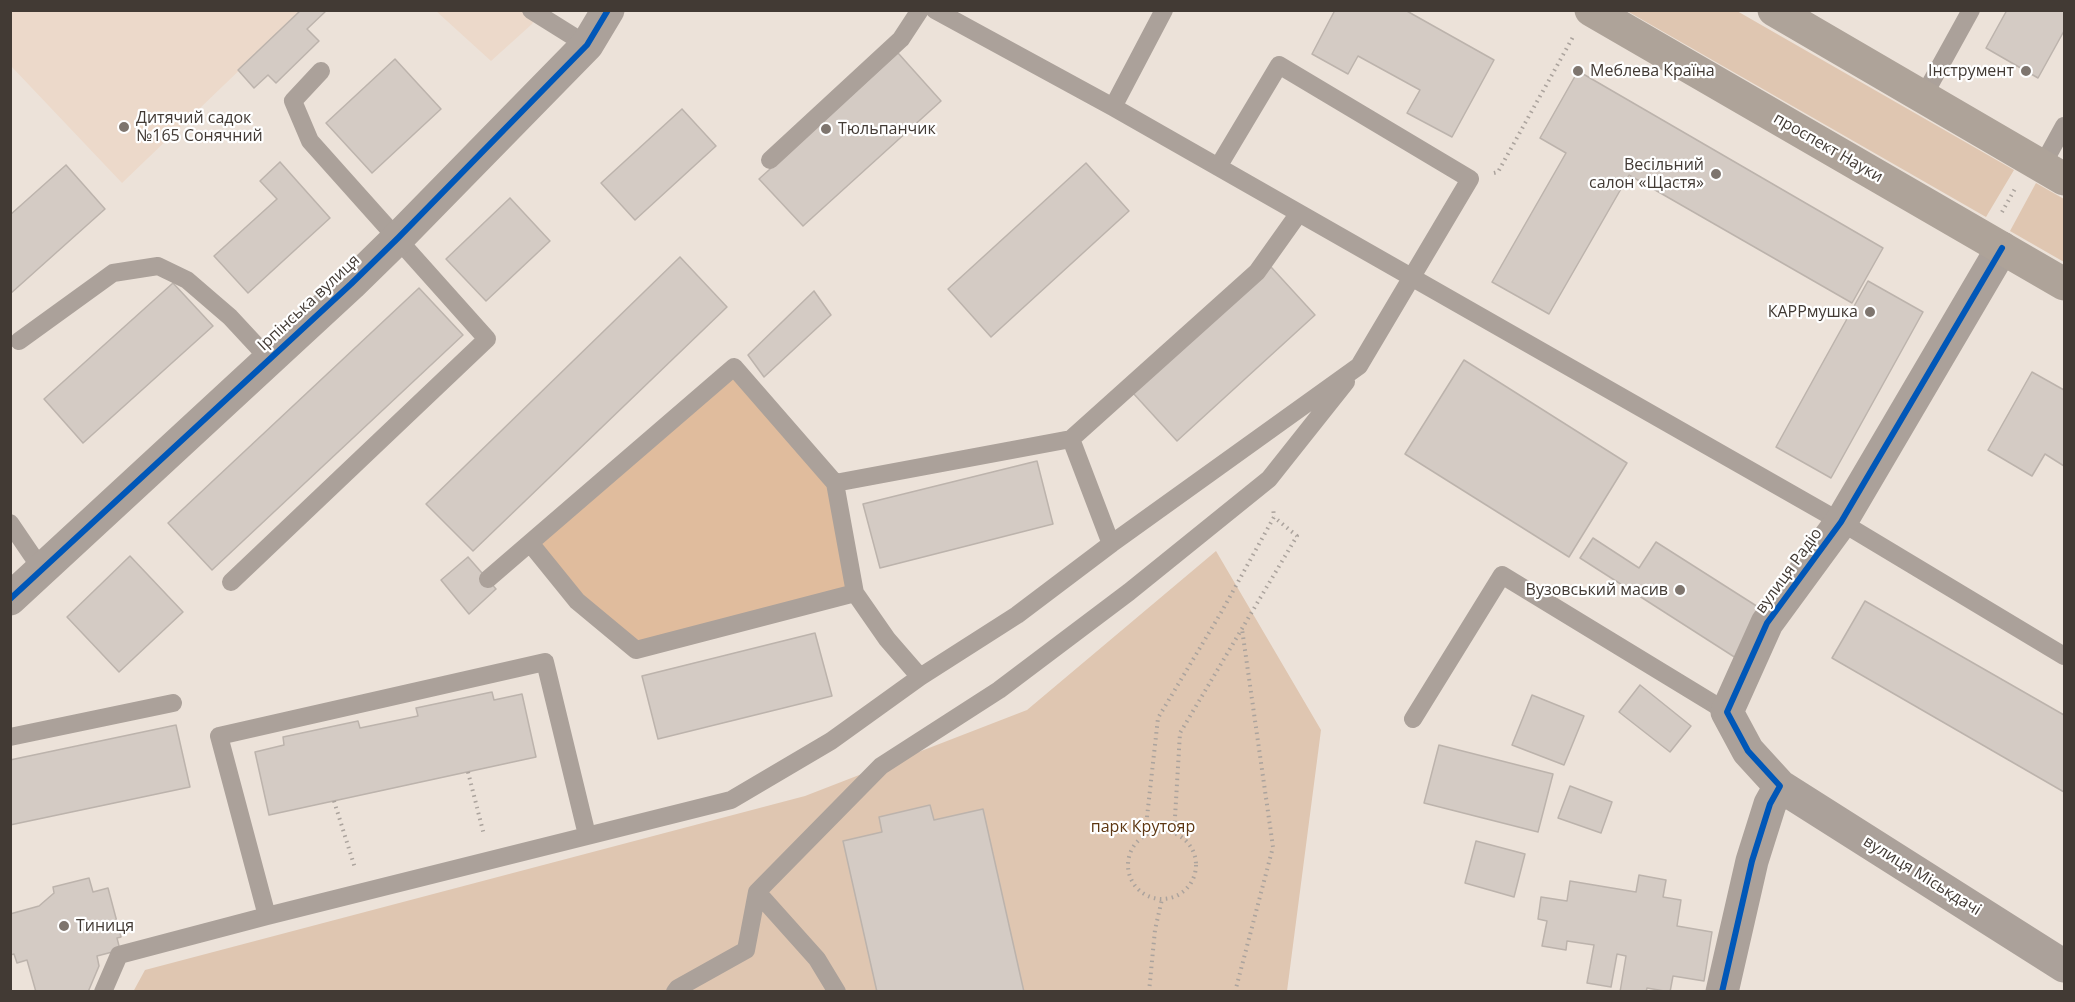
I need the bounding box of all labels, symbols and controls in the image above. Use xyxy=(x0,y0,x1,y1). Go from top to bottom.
place label: Меблева Країна xyxy=(1590,61,1715,81)
place label: Інструмент xyxy=(1928,61,2014,81)
marker: Меблева Країна xyxy=(1571,64,1585,78)
marker: Інструмент xyxy=(2019,64,2033,78)
place label: Дитячий садок №165 Сонячний xyxy=(136,108,263,146)
street label: проспект Науки xyxy=(1770,109,1886,187)
place label: Тюльпанчик xyxy=(838,119,936,139)
marker: Дитячий садок №165 Сонячний xyxy=(117,120,131,134)
marker: Тюльпанчик xyxy=(819,122,833,136)
place label: Весільний салон «Щастя» xyxy=(1589,155,1704,193)
marker: Весільний салон «Щастя» xyxy=(1709,167,1723,181)
street label: Ірпінська вулиця xyxy=(254,251,364,355)
place label: КАРРмушка xyxy=(1768,302,1858,322)
marker: КАРРмушка xyxy=(1863,305,1877,319)
street label: вулиця Радіо xyxy=(1752,525,1826,617)
place label: Вузовський масив xyxy=(1526,580,1668,600)
marker: Вузовський масив xyxy=(1673,583,1687,597)
park label: парк Крутояр xyxy=(1091,817,1195,837)
street label: вулиця Міськдачі xyxy=(1860,832,1984,920)
place label: Тиниця xyxy=(76,916,134,936)
marker: Тиниця xyxy=(57,919,71,933)

